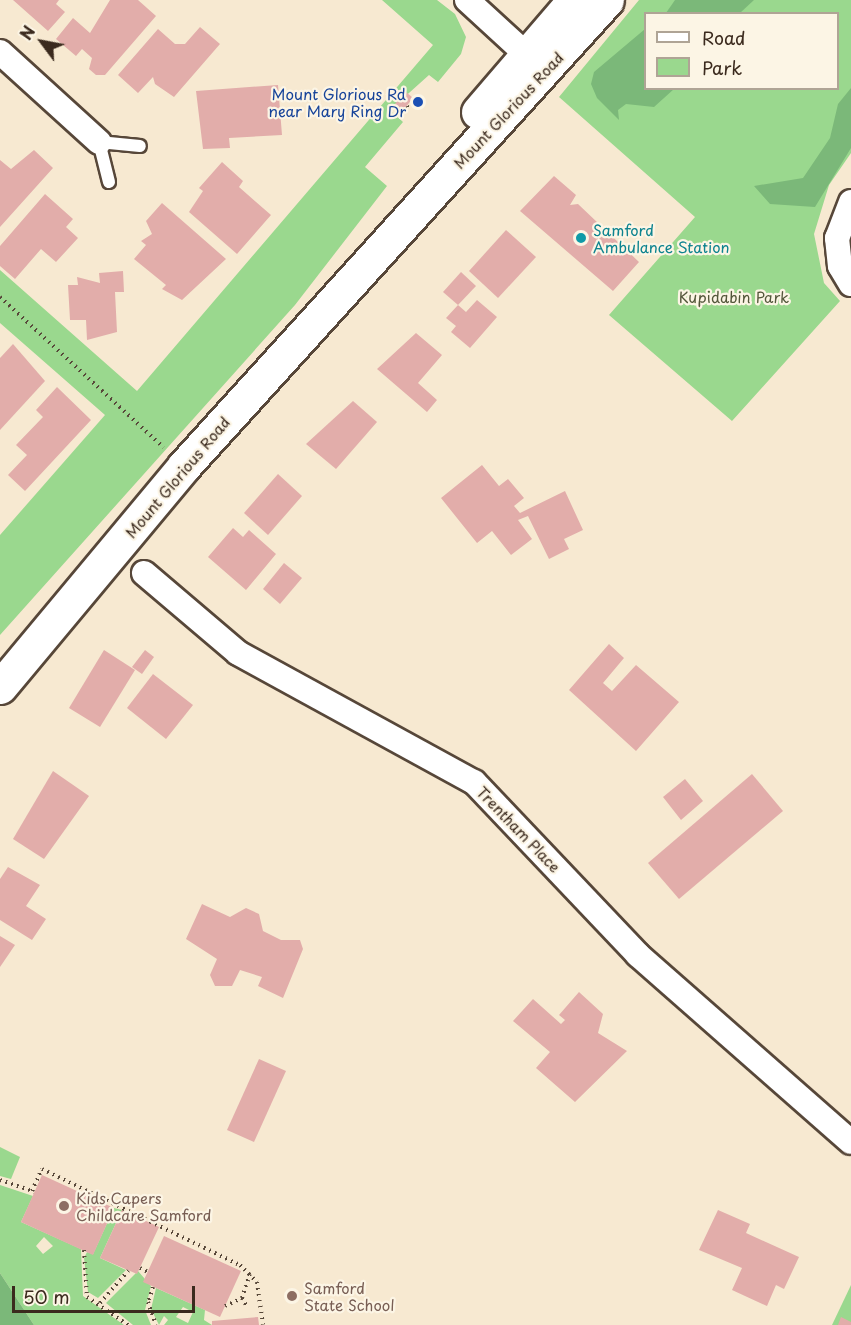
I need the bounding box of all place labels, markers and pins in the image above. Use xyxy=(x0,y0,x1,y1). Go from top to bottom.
place label: Mount Glorious Rd near Mary Ring Dr xyxy=(269,84,406,119)
marker: Mount Glorious Rd near Mary Ring Dr xyxy=(411,95,425,109)
place label: Samford Ambulance Station xyxy=(593,220,730,255)
marker: Samford Ambulance Station xyxy=(574,231,588,245)
place label: Kids Capers Childcare Samford xyxy=(76,1188,211,1223)
marker: Kids Capers Childcare Samford xyxy=(57,1199,71,1213)
place label: Samford State School xyxy=(304,1278,395,1313)
marker: Samford State School xyxy=(285,1289,299,1303)

